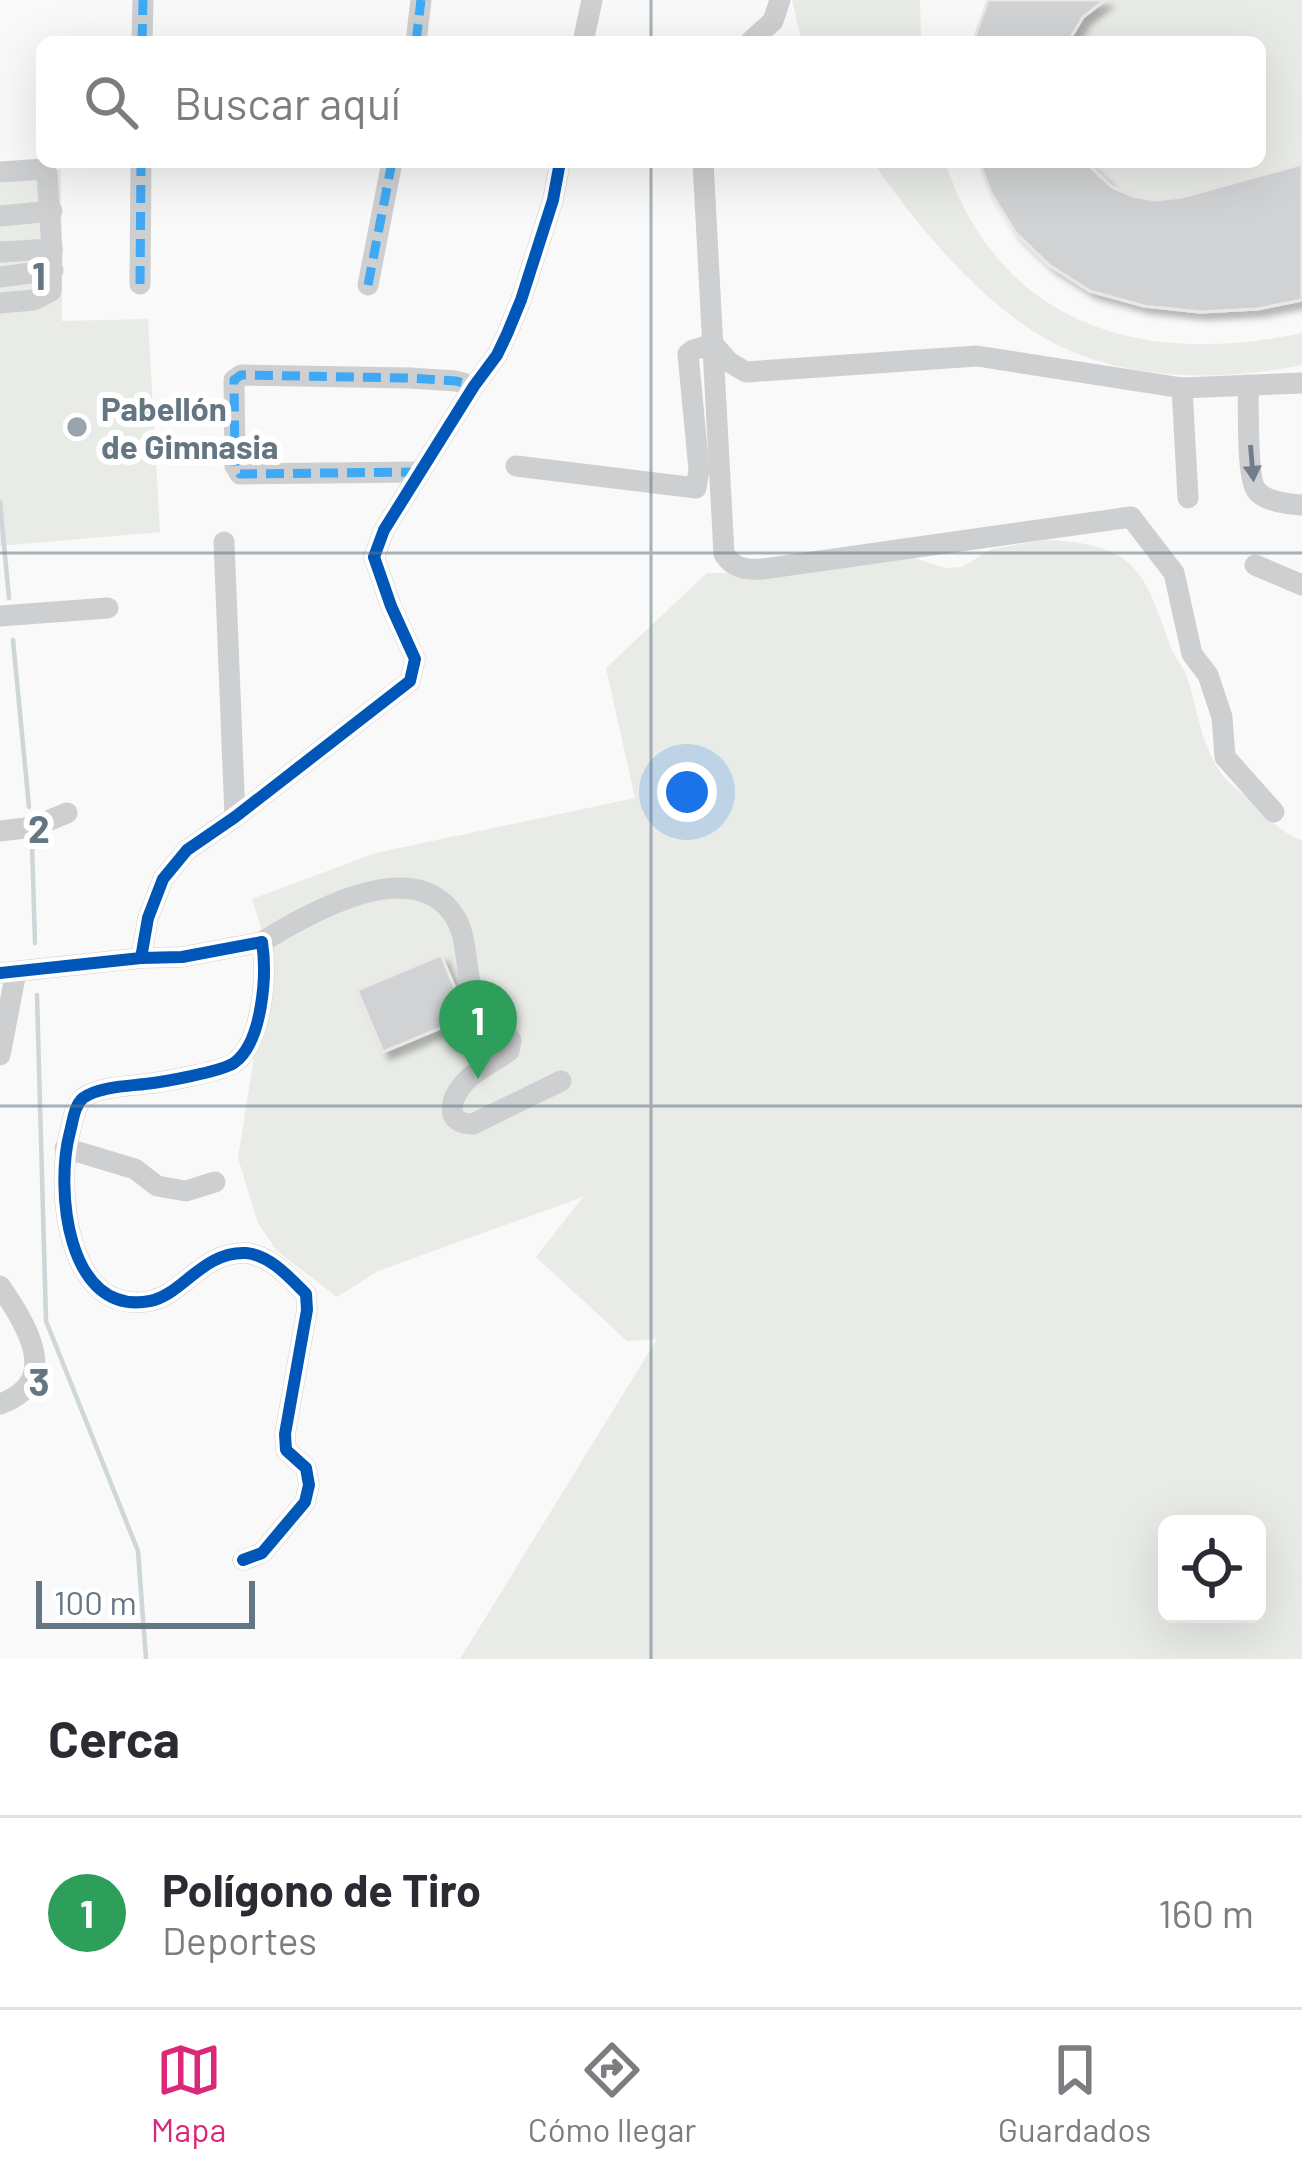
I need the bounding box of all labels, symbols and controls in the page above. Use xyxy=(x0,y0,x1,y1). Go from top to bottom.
search box xyxy=(36,36,1266,168)
icon: search xyxy=(78,69,144,135)
text: Buscar aquí xyxy=(174,75,401,129)
text: 1 xyxy=(32,251,46,298)
place label: Pabellón de Gimnasia xyxy=(101,388,278,466)
marker: Pabellón de Gimnasia xyxy=(64,414,90,440)
one-way arrow xyxy=(1243,444,1262,482)
your location xyxy=(657,762,717,822)
text: 2 xyxy=(28,804,50,851)
pin: 1 xyxy=(439,980,517,1079)
text: 3 xyxy=(28,1357,50,1404)
map controls xyxy=(1158,1515,1266,1623)
button: locate xyxy=(1158,1515,1266,1623)
scale bar xyxy=(36,1575,255,1628)
text: 100 m xyxy=(54,1582,137,1622)
text: Cerca xyxy=(48,1707,180,1768)
text: Polígono de Tiro xyxy=(162,1862,481,1916)
text: 1 xyxy=(80,1889,94,1936)
text: 160 m xyxy=(1158,1889,1254,1936)
text: Deportes xyxy=(162,1916,317,1963)
tab: Mapa xyxy=(151,2037,226,2149)
tab: Cómo llegar xyxy=(528,2037,696,2149)
tab: Guardados xyxy=(998,2037,1151,2149)

